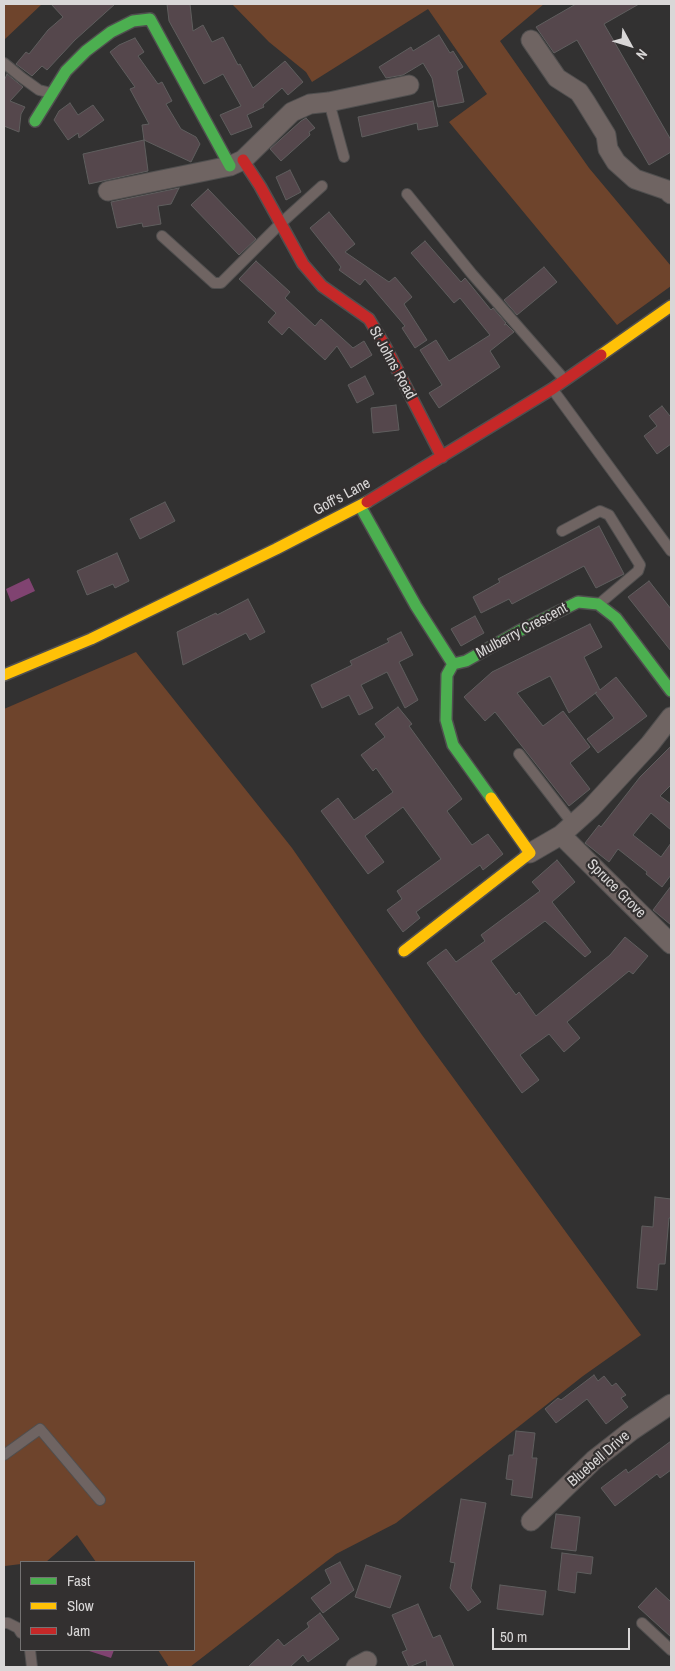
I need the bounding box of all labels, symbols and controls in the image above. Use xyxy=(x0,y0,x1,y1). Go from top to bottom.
north arrow xyxy=(605,20,655,70)
text: N xyxy=(632,46,651,63)
street label: St Johns Road xyxy=(365,323,419,403)
street label: Goff's Lane xyxy=(310,474,374,520)
street label: Mulberry Crescent xyxy=(473,599,571,663)
street label: Spruce Grove xyxy=(583,856,649,922)
street label: Bluebell Drive xyxy=(564,1427,634,1491)
legend xyxy=(20,1561,195,1651)
text: Fast xyxy=(67,1570,90,1591)
text: Slow xyxy=(67,1595,94,1616)
scale bar xyxy=(495,1618,632,1650)
text: Jam xyxy=(67,1620,90,1641)
text: 50 m xyxy=(500,1626,527,1647)

